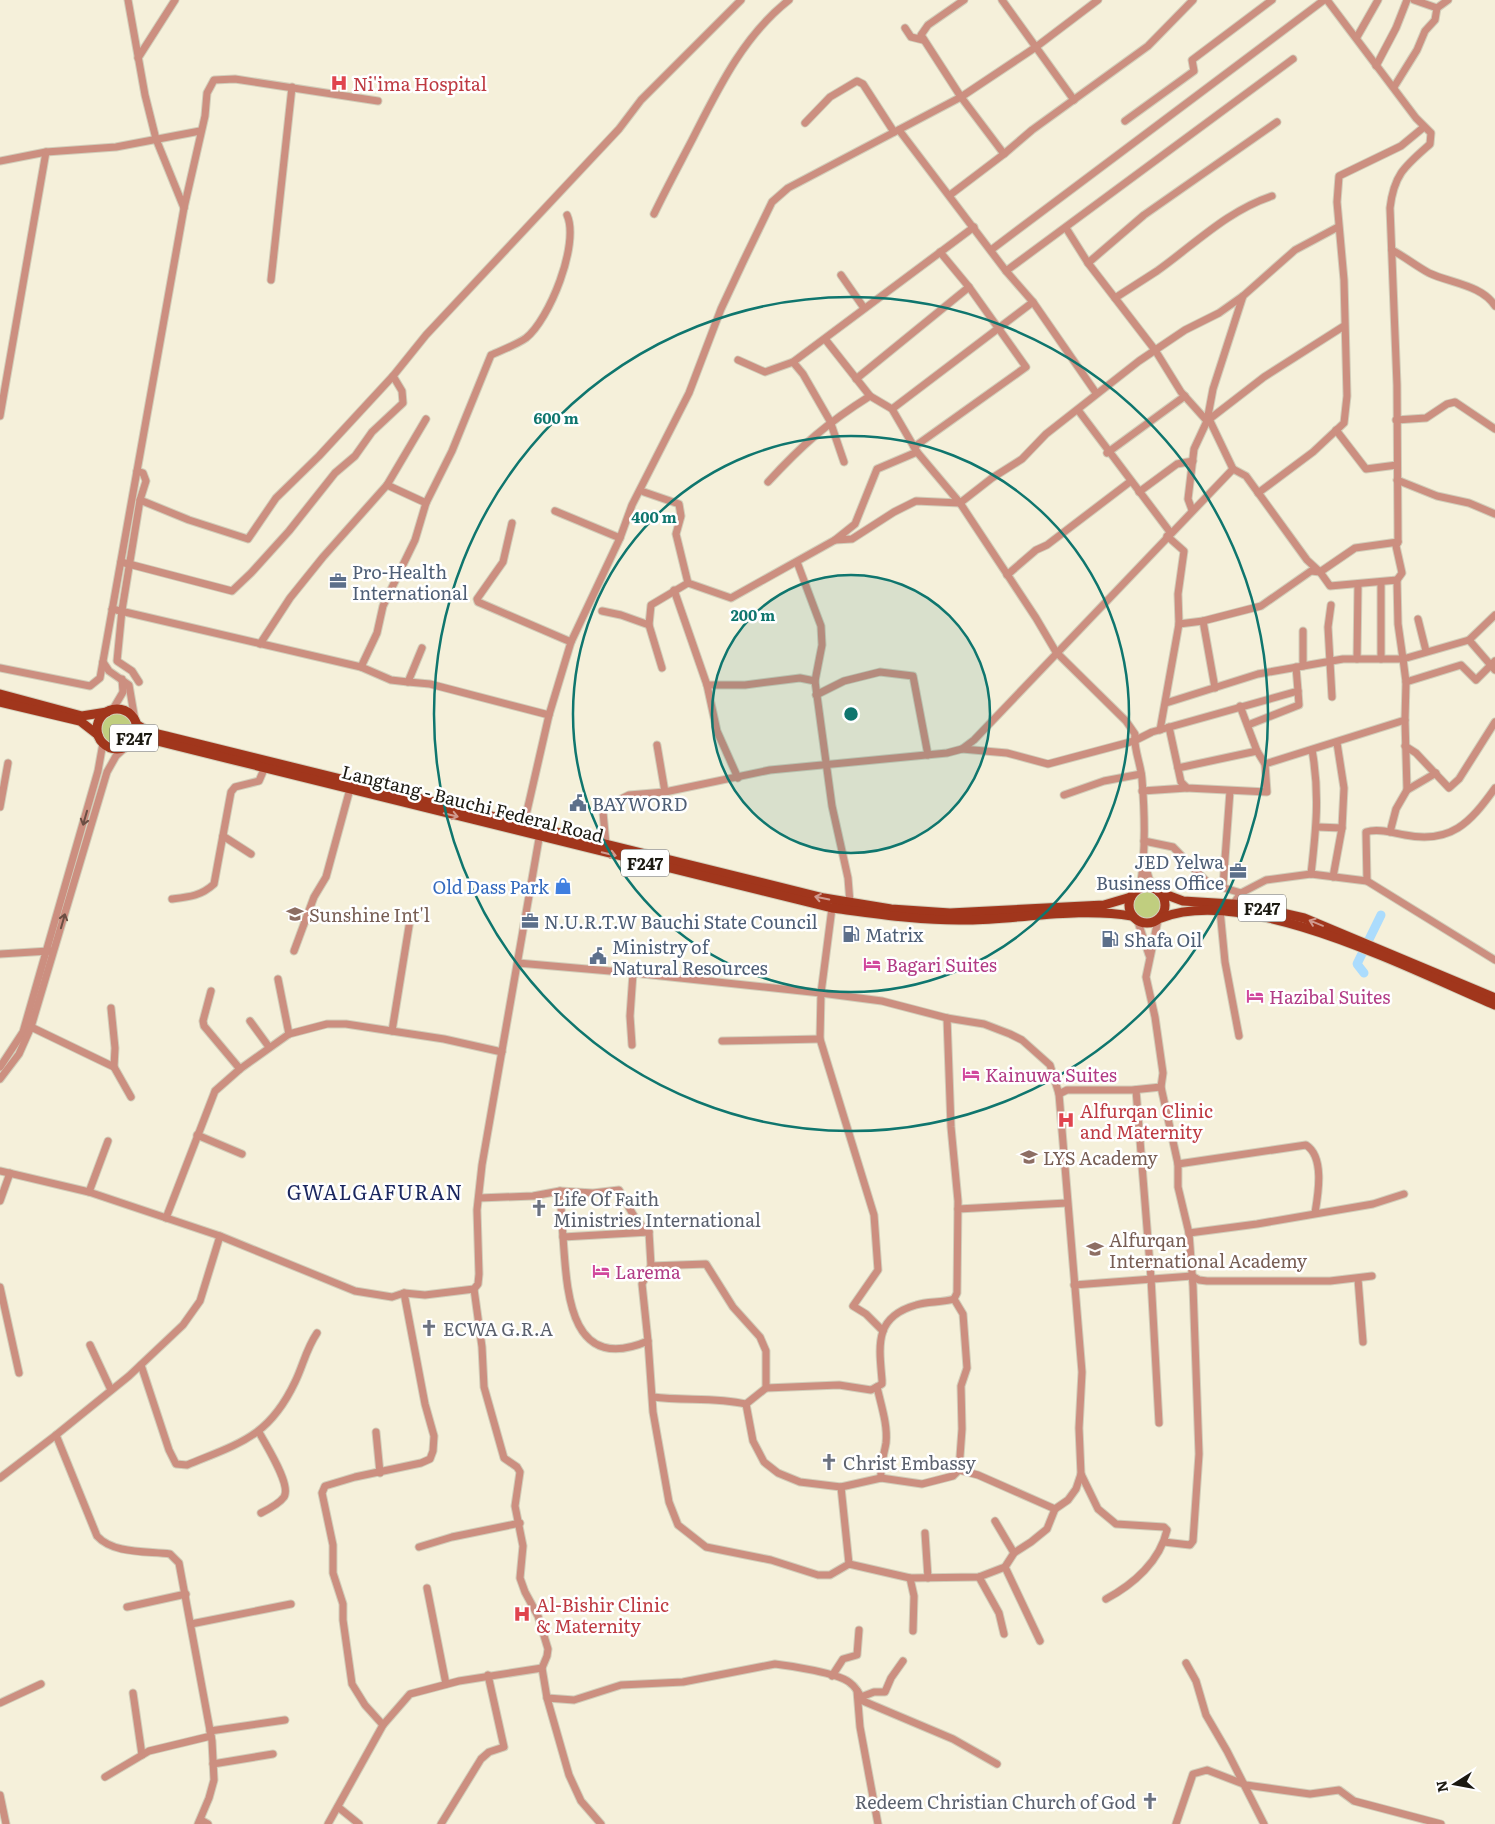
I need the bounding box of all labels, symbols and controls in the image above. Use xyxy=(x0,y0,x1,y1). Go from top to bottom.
place label: Ni'ima Hospital xyxy=(353,70,487,97)
hospital icon: Ni'ima Hospital xyxy=(329,73,349,93)
text: 600 m xyxy=(533,406,579,429)
text: 400 m xyxy=(631,505,677,528)
place label: Pro-Health International xyxy=(352,558,468,606)
office icon: Pro-Health International xyxy=(328,571,348,591)
text: 200 m xyxy=(731,603,775,626)
centre of rings xyxy=(842,705,860,723)
road number: F247 xyxy=(110,724,158,751)
street label: Langtang - Bauchi Federal Road xyxy=(339,757,607,849)
place label: BAYWORD xyxy=(592,790,688,817)
public building icon: BAYWORD xyxy=(568,793,588,813)
one-way arrow xyxy=(79,810,89,826)
one-way arrow xyxy=(443,811,459,820)
place label: JED Yelwa Business Office xyxy=(1096,848,1224,896)
one-way arrow xyxy=(601,850,617,859)
road number: F247 xyxy=(621,850,669,876)
office icon: JED Yelwa Business Office xyxy=(1228,861,1248,881)
place label: Old Dass Park xyxy=(432,873,550,900)
shop icon: Old Dass Park xyxy=(553,876,573,896)
one-way arrow xyxy=(814,892,830,902)
road number: F247 xyxy=(1238,894,1286,921)
place label: Sunshine Int'l xyxy=(309,901,430,928)
school or university icon: Sunshine Int'l xyxy=(285,904,305,924)
place label: N.U.R.T.W Bauchi State Council xyxy=(544,908,818,935)
office icon: N.U.R.T.W Bauchi State Council xyxy=(520,911,540,931)
one-way arrow xyxy=(59,914,69,930)
one-way arrow xyxy=(1309,918,1325,927)
place label: Matrix xyxy=(865,921,924,948)
fuel station icon: Matrix xyxy=(841,924,861,944)
place label: Shafa Oil xyxy=(1124,926,1202,953)
fuel station icon: Shafa Oil xyxy=(1100,929,1120,949)
place label: Ministry of Natural Resources xyxy=(612,933,768,981)
public building icon: Ministry of Natural Resources xyxy=(588,946,608,966)
place label: Bagari Suites xyxy=(886,951,997,978)
hotel icon: Bagari Suites xyxy=(862,954,882,974)
place label: Hazibal Suites xyxy=(1269,983,1390,1010)
hotel icon: Hazibal Suites xyxy=(1245,986,1265,1006)
place label: Kainuwa Suites xyxy=(985,1061,1117,1088)
hotel icon: Kainuwa Suites xyxy=(961,1064,981,1084)
place label: Alfurqan Clinic and Maternity xyxy=(1080,1097,1213,1145)
hospital icon: Alfurqan Clinic and Maternity xyxy=(1056,1110,1076,1130)
place label: LYS Academy xyxy=(1043,1144,1158,1171)
school or university icon: LYS Academy xyxy=(1019,1147,1039,1167)
district label: GWALGAFURAN xyxy=(287,1176,463,1206)
place label: Life Of Faith Ministries International xyxy=(553,1185,761,1233)
church icon: Life Of Faith Ministries International xyxy=(529,1198,549,1218)
place label: Alfurqan International Academy xyxy=(1109,1226,1308,1274)
school or university icon: Alfurqan International Academy xyxy=(1085,1239,1105,1259)
place label: Larema xyxy=(615,1258,681,1285)
hotel icon: Larema xyxy=(591,1261,611,1281)
place label: ECWA G.R.A xyxy=(443,1315,553,1342)
church icon: ECWA G.R.A xyxy=(419,1318,439,1338)
place label: Christ Embassy xyxy=(843,1449,976,1476)
church icon: Christ Embassy xyxy=(819,1452,839,1472)
place label: Al-Bishir Clinic & Maternity xyxy=(536,1591,669,1639)
hospital icon: Al-Bishir Clinic & Maternity xyxy=(512,1604,532,1624)
north arrow xyxy=(1430,1759,1480,1809)
text: N xyxy=(1430,1779,1452,1794)
place label: Redeem Christian Church of God xyxy=(855,1788,1136,1815)
church icon: Redeem Christian Church of God xyxy=(1140,1791,1160,1811)

